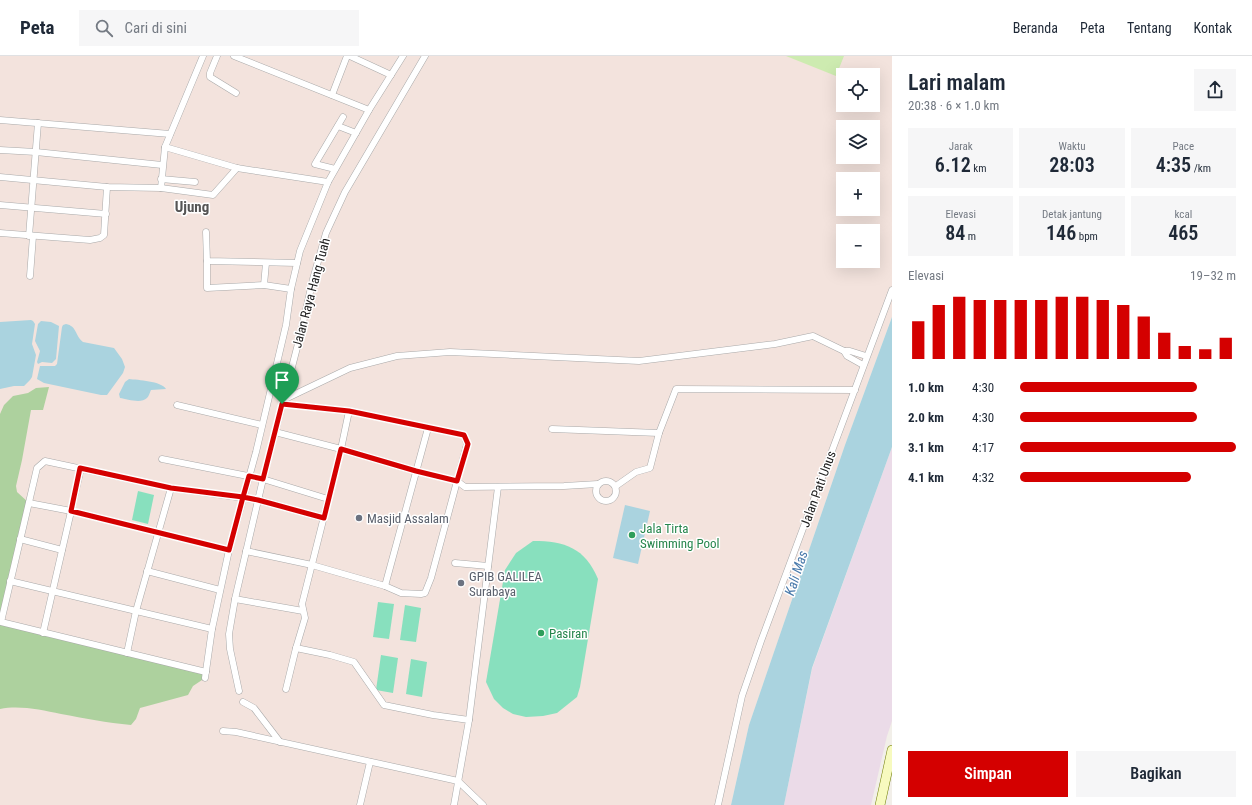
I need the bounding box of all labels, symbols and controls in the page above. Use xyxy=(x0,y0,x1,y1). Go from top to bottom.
search box xyxy=(79,10,359,46)
text: Peta xyxy=(20,16,55,39)
icon: search xyxy=(93,17,115,39)
text: Cari di sini xyxy=(125,19,187,37)
text: Beranda xyxy=(1013,20,1058,36)
text: Peta xyxy=(1080,20,1105,36)
text: Tentang xyxy=(1127,20,1172,36)
text: Kontak xyxy=(1194,20,1232,36)
map controls xyxy=(836,68,880,268)
button: locate xyxy=(836,68,880,112)
button: share xyxy=(1194,69,1236,111)
text: Lari malam xyxy=(908,70,1006,95)
text: 20:38 · 6 × 1.0 km xyxy=(908,98,999,113)
button: layers xyxy=(836,120,880,164)
text: Jarak xyxy=(949,140,973,153)
text: Waktu xyxy=(1058,140,1086,153)
text: Pace xyxy=(1173,140,1194,153)
text: 6.12 xyxy=(935,153,971,177)
text: 28:03 xyxy=(1049,153,1095,177)
text: 4:35 xyxy=(1156,153,1191,177)
text: km xyxy=(971,162,986,175)
text: /km xyxy=(1191,162,1211,175)
button: + xyxy=(836,172,880,216)
district label: Ujung xyxy=(175,198,209,216)
text: Elevasi xyxy=(945,208,976,221)
text: Detak jantung xyxy=(1042,208,1102,221)
text: kcal xyxy=(1174,208,1192,221)
text: 84 xyxy=(945,221,965,245)
text: 146 xyxy=(1046,221,1076,245)
text: 465 xyxy=(1168,221,1198,245)
button: − xyxy=(836,224,880,268)
text: m xyxy=(965,230,976,243)
text: bpm xyxy=(1076,230,1098,243)
street label: Jalan Raya Hang Tuah xyxy=(289,236,333,350)
text: Elevasi xyxy=(908,268,944,283)
text: 19–32 m xyxy=(1190,268,1236,283)
pin xyxy=(265,363,299,404)
icon: arrive xyxy=(271,369,293,391)
text: 1.0 km xyxy=(908,380,944,395)
text: 4:30 xyxy=(972,380,994,395)
text: 2.0 km xyxy=(908,410,944,425)
text: 4:30 xyxy=(972,410,994,425)
text: 3.1 km xyxy=(908,440,944,455)
text: 4:17 xyxy=(972,440,994,455)
street label: Jalan Pati Unus xyxy=(797,449,839,529)
text: 4.1 km xyxy=(908,470,944,485)
text: 4:32 xyxy=(972,470,994,485)
place label: Masjid Assalam xyxy=(367,511,449,526)
marker: Masjid Assalam xyxy=(354,513,364,523)
place label: Jala Tirta Swimming Pool xyxy=(640,521,720,551)
marker: Jala Tirta Swimming Pool xyxy=(627,530,637,540)
water label: Kali Mas xyxy=(781,549,811,597)
place label: GPIB GALILEA Surabaya xyxy=(469,569,542,599)
marker: GPIB GALILEA Surabaya xyxy=(456,578,466,588)
place label: Pasiran xyxy=(549,626,588,641)
marker: Pasiran xyxy=(536,628,546,638)
button: Simpan xyxy=(908,751,1068,797)
button: Bagikan xyxy=(1076,751,1236,797)

